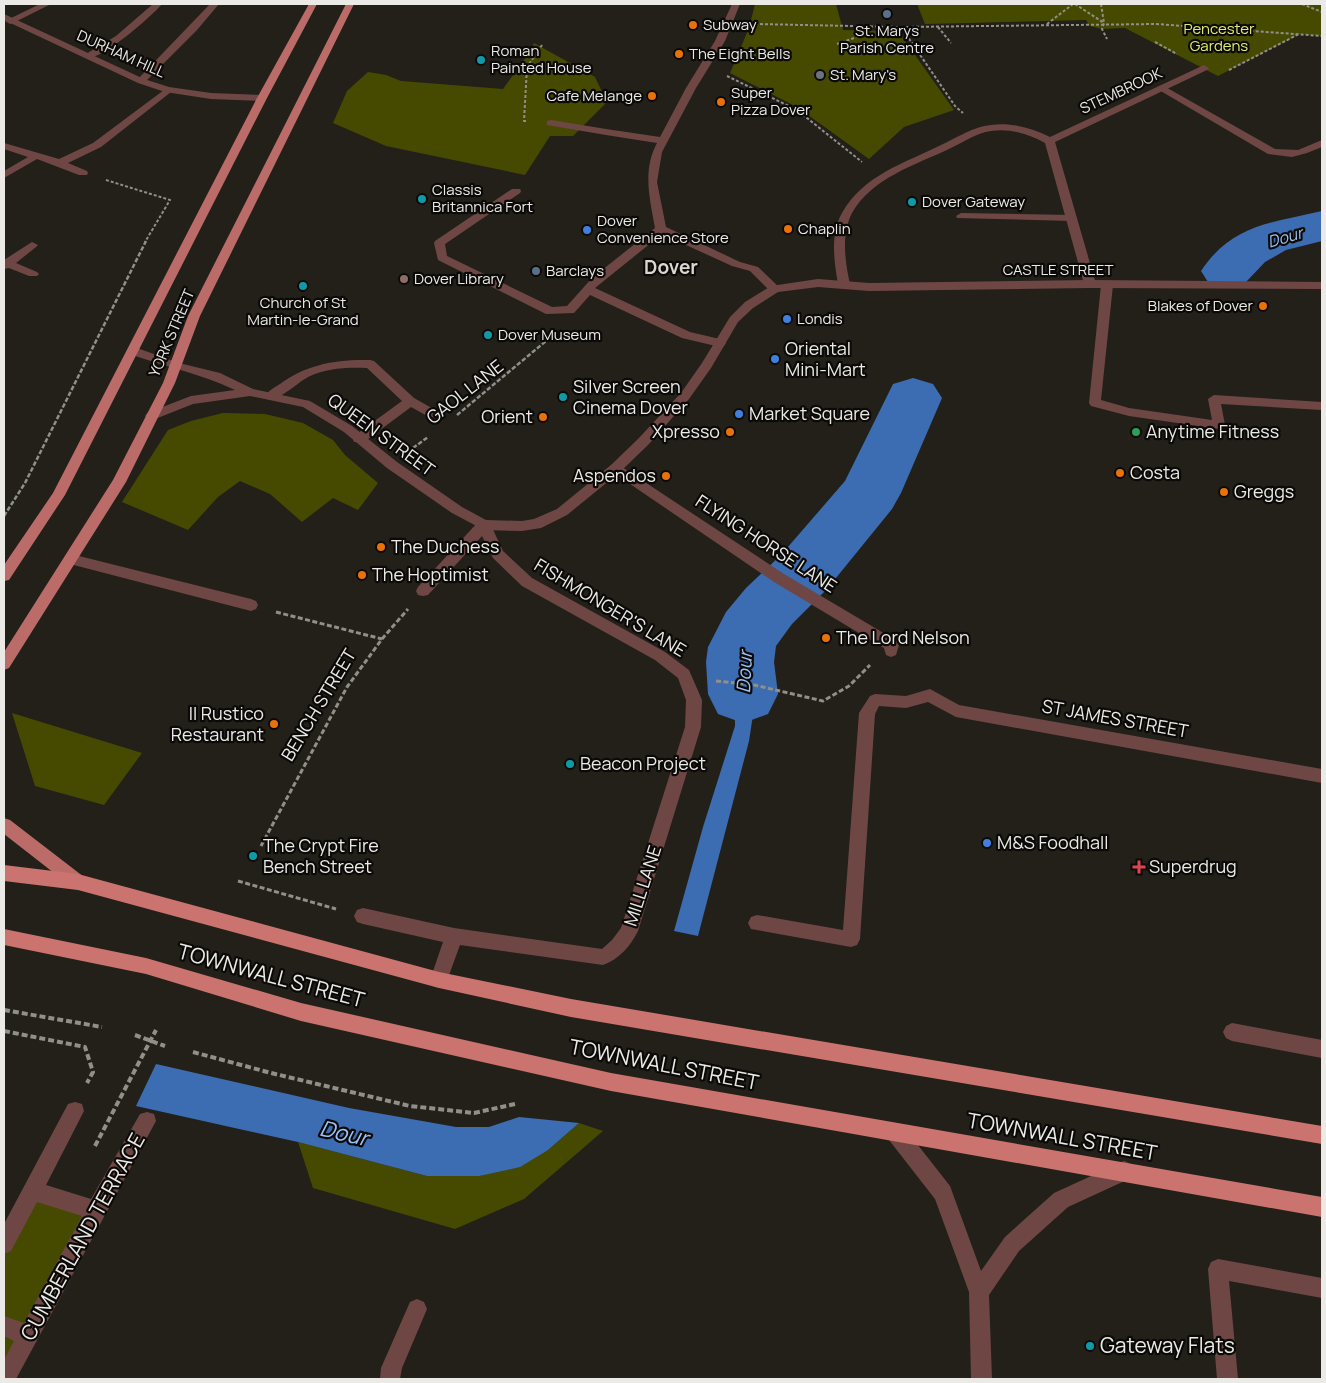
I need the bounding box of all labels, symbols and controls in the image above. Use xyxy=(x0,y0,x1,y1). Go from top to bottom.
marker: St. Marys Parish Centre xyxy=(881,8,893,20)
place label: Subway xyxy=(703,14,757,35)
park label: Pencester Gardens xyxy=(1183,18,1255,56)
marker: Subway xyxy=(687,19,699,31)
place label: St. Marys Parish Centre xyxy=(840,20,934,58)
street label: DURHAM HILL xyxy=(74,25,169,82)
place label: Roman Painted House xyxy=(491,40,592,78)
place label: The Eight Bells xyxy=(689,43,790,64)
marker: The Eight Bells xyxy=(673,48,685,60)
marker: Roman Painted House xyxy=(475,54,487,66)
street label: STEMBROOK xyxy=(1076,62,1165,119)
place label: St. Mary's xyxy=(830,64,896,85)
marker: St. Mary's xyxy=(814,69,826,81)
place label: Super Pizza Dover xyxy=(731,82,811,120)
place label: Cafe Melange xyxy=(546,85,642,106)
marker: Cafe Melange xyxy=(646,90,658,102)
marker: Super Pizza Dover xyxy=(715,96,727,108)
place label: Classis Britannica Fort xyxy=(432,179,533,217)
place label: Dover Gateway xyxy=(922,191,1025,212)
marker: Classis Britannica Fort xyxy=(416,193,428,205)
marker: Dover Gateway xyxy=(906,196,918,208)
place label: Dover Convenience Store xyxy=(597,210,729,248)
place label: Chaplin xyxy=(798,218,851,239)
water label: Dour xyxy=(1265,221,1307,252)
marker: Chaplin xyxy=(782,223,794,235)
marker: Dover Convenience Store xyxy=(581,224,593,236)
district label: Dover xyxy=(644,254,698,280)
street label: CASTLE STREET xyxy=(1003,259,1113,280)
place label: Barclays xyxy=(546,260,604,281)
marker: Barclays xyxy=(530,265,542,277)
place label: Dover Library xyxy=(414,268,504,289)
marker: Dover Library xyxy=(398,273,410,285)
marker: Church of St Martin-le-Grand xyxy=(297,280,309,292)
street label: YORK STREET xyxy=(144,286,199,380)
place label: Church of St Martin-le-Grand xyxy=(247,292,359,330)
place label: Blakes of Dover xyxy=(1148,295,1254,316)
marker: Blakes of Dover xyxy=(1257,300,1269,312)
place label: Londis xyxy=(797,308,843,329)
marker: Londis xyxy=(781,313,793,325)
place label: Dover Museum xyxy=(498,324,601,345)
marker: Dover Museum xyxy=(482,329,494,341)
place label: Oriental Mini-Mart xyxy=(785,336,866,381)
marker: Oriental Mini-Mart xyxy=(769,353,781,365)
street label: GAOL LANE xyxy=(421,354,508,429)
place label: Silver Screen Cinema Dover xyxy=(573,374,689,419)
street label: QUEEN STREET xyxy=(323,387,440,481)
marker: Silver Screen Cinema Dover xyxy=(557,391,569,403)
place label: Market Square xyxy=(749,401,870,425)
place label: Orient xyxy=(481,404,533,428)
marker: Market Square xyxy=(733,408,745,420)
marker: Orient xyxy=(537,411,549,423)
place label: Xpresso xyxy=(652,419,720,443)
place label: Anytime Fitness xyxy=(1146,419,1279,443)
marker: Xpresso xyxy=(724,426,736,438)
marker: Anytime Fitness xyxy=(1130,426,1142,438)
place label: Costa xyxy=(1130,460,1180,484)
place label: Aspendos xyxy=(573,463,656,487)
marker: Costa xyxy=(1114,467,1126,479)
marker: Aspendos xyxy=(660,470,672,482)
place label: Greggs xyxy=(1234,479,1294,503)
marker: Greggs xyxy=(1218,486,1230,498)
street label: FLYING HORSE LANE xyxy=(691,488,842,598)
place label: The Duchess xyxy=(391,534,499,558)
marker: The Duchess xyxy=(375,541,387,553)
street label: FISHMONGER'S LANE xyxy=(530,552,691,662)
place label: The Hoptimist xyxy=(372,562,489,586)
marker: The Hoptimist xyxy=(356,569,368,581)
place label: The Lord Nelson xyxy=(836,625,970,649)
marker: The Lord Nelson xyxy=(820,632,832,644)
street label: BENCH STREET xyxy=(275,644,361,765)
water label: Dour xyxy=(730,648,758,694)
street label: ST JAMES STREET xyxy=(1040,693,1191,743)
place label: Il Rustico Restaurant xyxy=(171,701,264,746)
marker: Il Rustico Restaurant xyxy=(268,718,280,730)
place label: Beacon Project xyxy=(580,751,706,775)
marker: Beacon Project xyxy=(564,758,576,770)
place label: M&S Foodhall xyxy=(997,830,1108,854)
place label: The Crypt Fire Bench Street xyxy=(263,833,379,878)
marker: M&S Foodhall xyxy=(981,837,993,849)
street label: MILL LANE xyxy=(618,842,666,929)
marker: The Crypt Fire Bench Street xyxy=(247,850,259,862)
place label: Superdrug xyxy=(1149,854,1237,878)
marker: Superdrug xyxy=(1133,861,1145,873)
street label: TOWNWALL STREET xyxy=(175,937,368,1014)
street label: TOWNWALL STREET xyxy=(567,1032,762,1096)
street label: TOWNWALL STREET xyxy=(965,1106,1160,1167)
water label: Dour xyxy=(317,1113,374,1154)
street label: CUMBERLAND TERRACE xyxy=(13,1128,151,1345)
place label: Gateway Flats xyxy=(1100,1331,1235,1359)
marker: Gateway Flats xyxy=(1084,1340,1096,1352)

